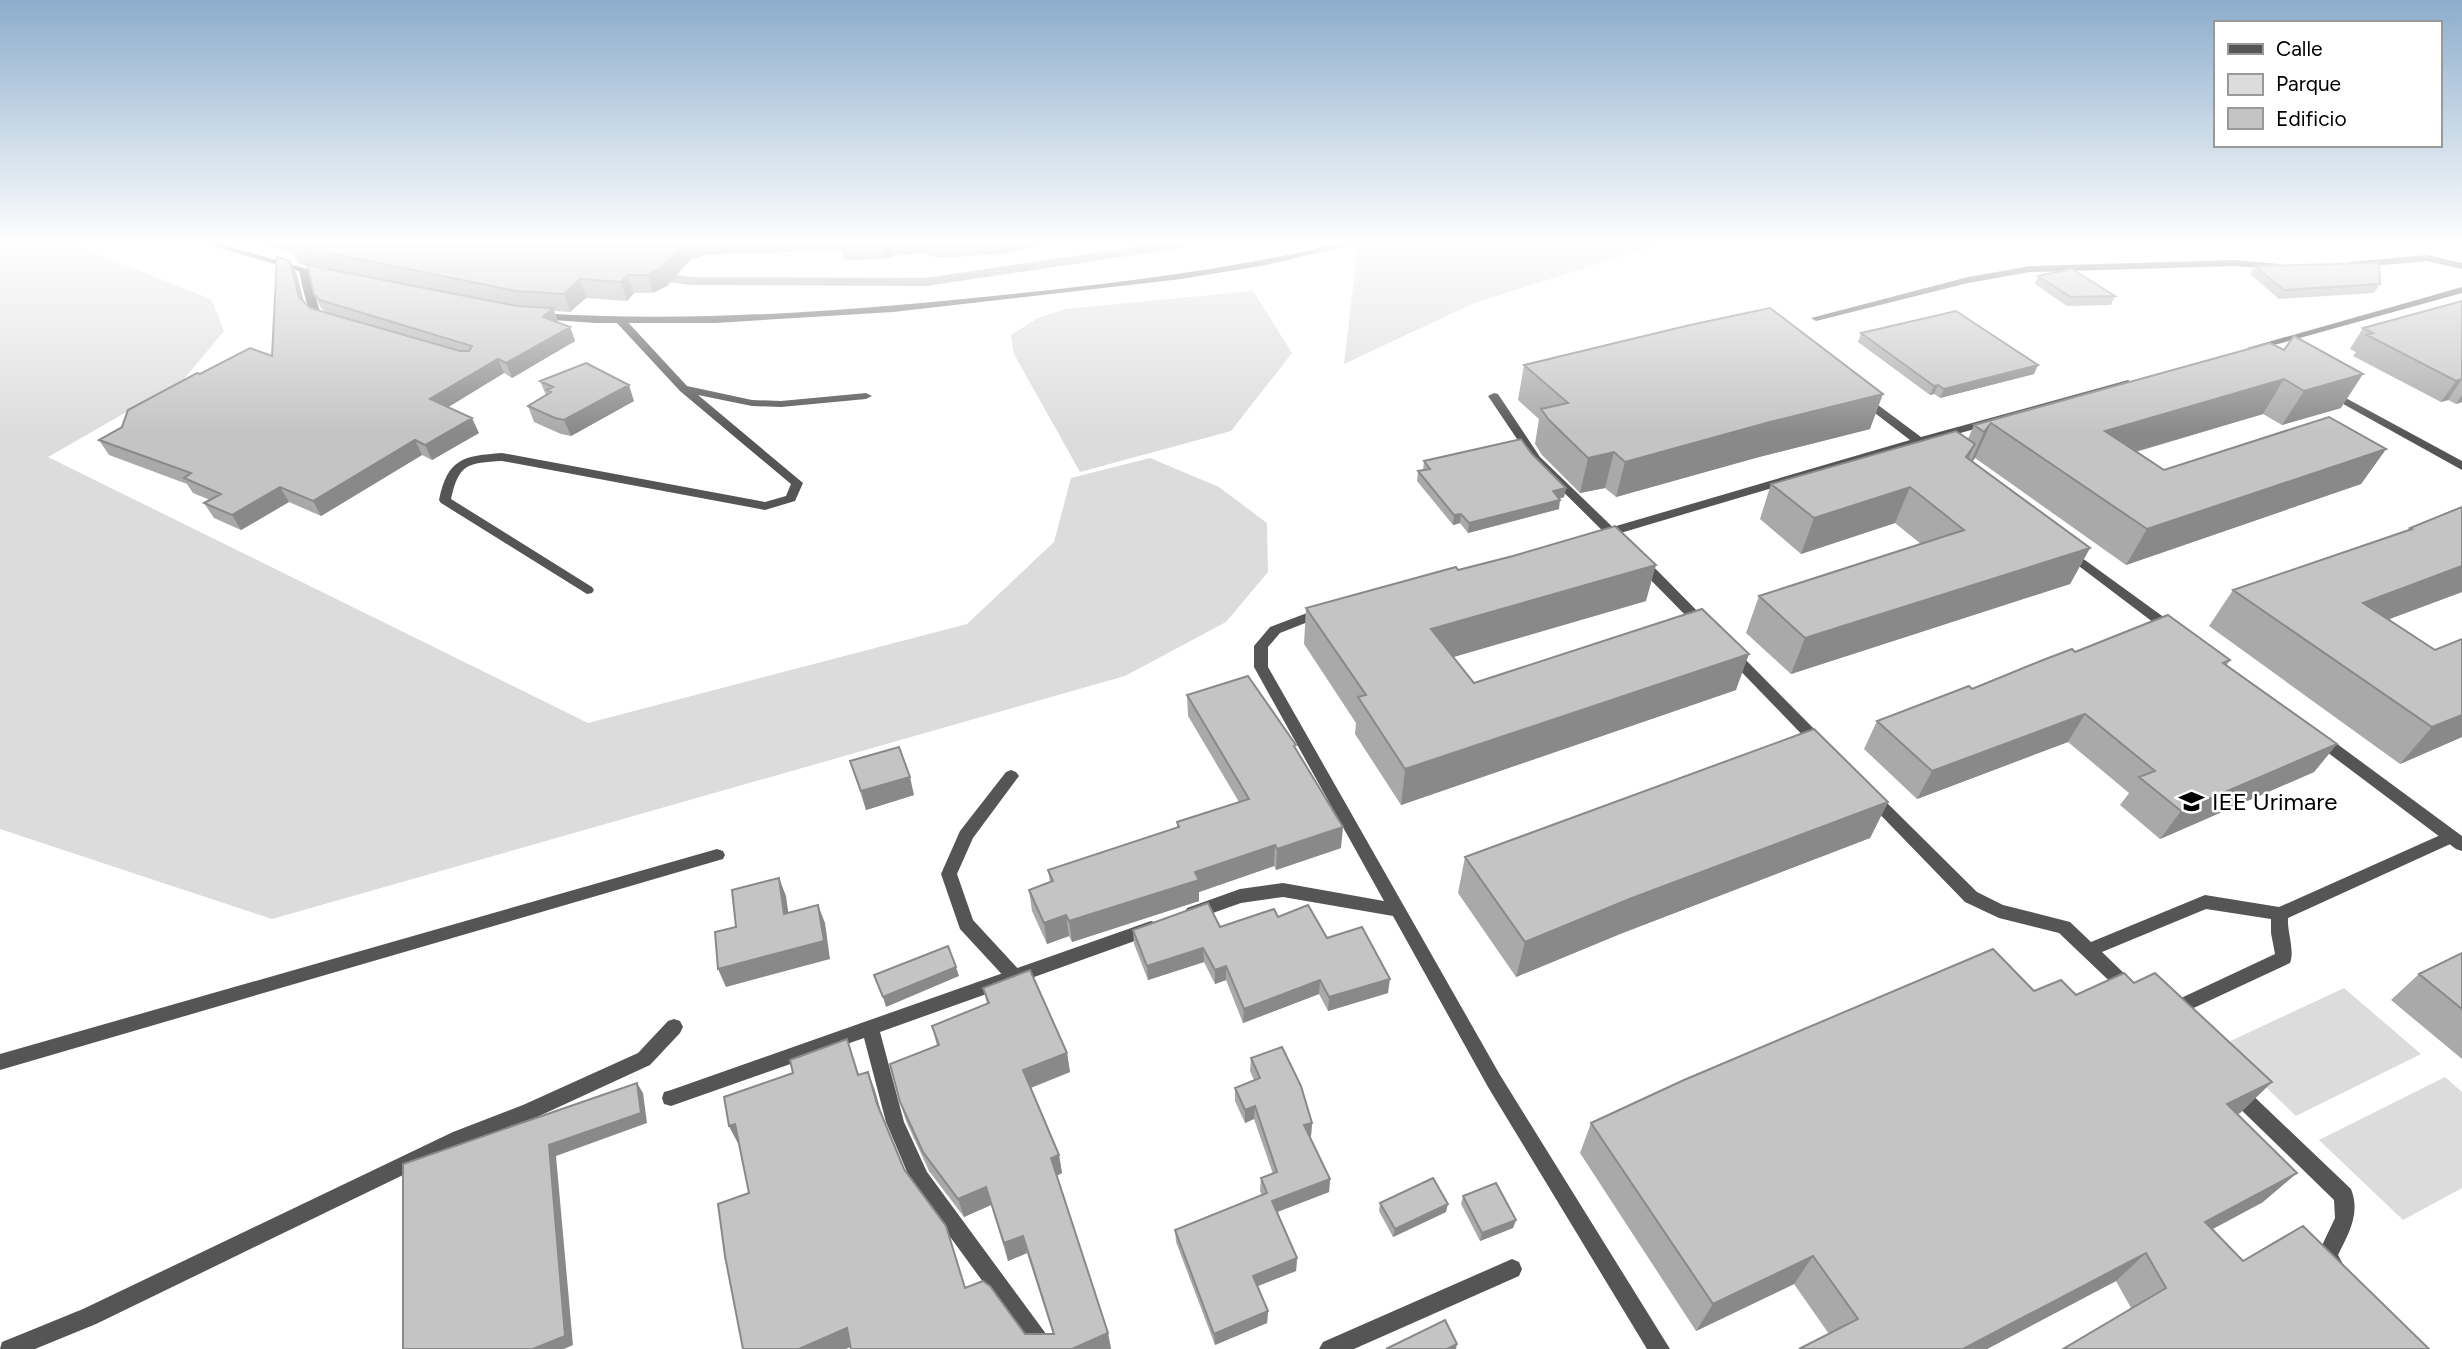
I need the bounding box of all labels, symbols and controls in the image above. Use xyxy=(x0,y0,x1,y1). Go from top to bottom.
legend xyxy=(2214,21,2441,147)
text: Calle xyxy=(2276,36,2323,61)
text: Parque xyxy=(2276,71,2341,96)
text: Edificio xyxy=(2276,106,2347,131)
place label: IEE Urimare xyxy=(2212,787,2337,816)
school or university icon: IEE Urimare xyxy=(2178,788,2206,816)

